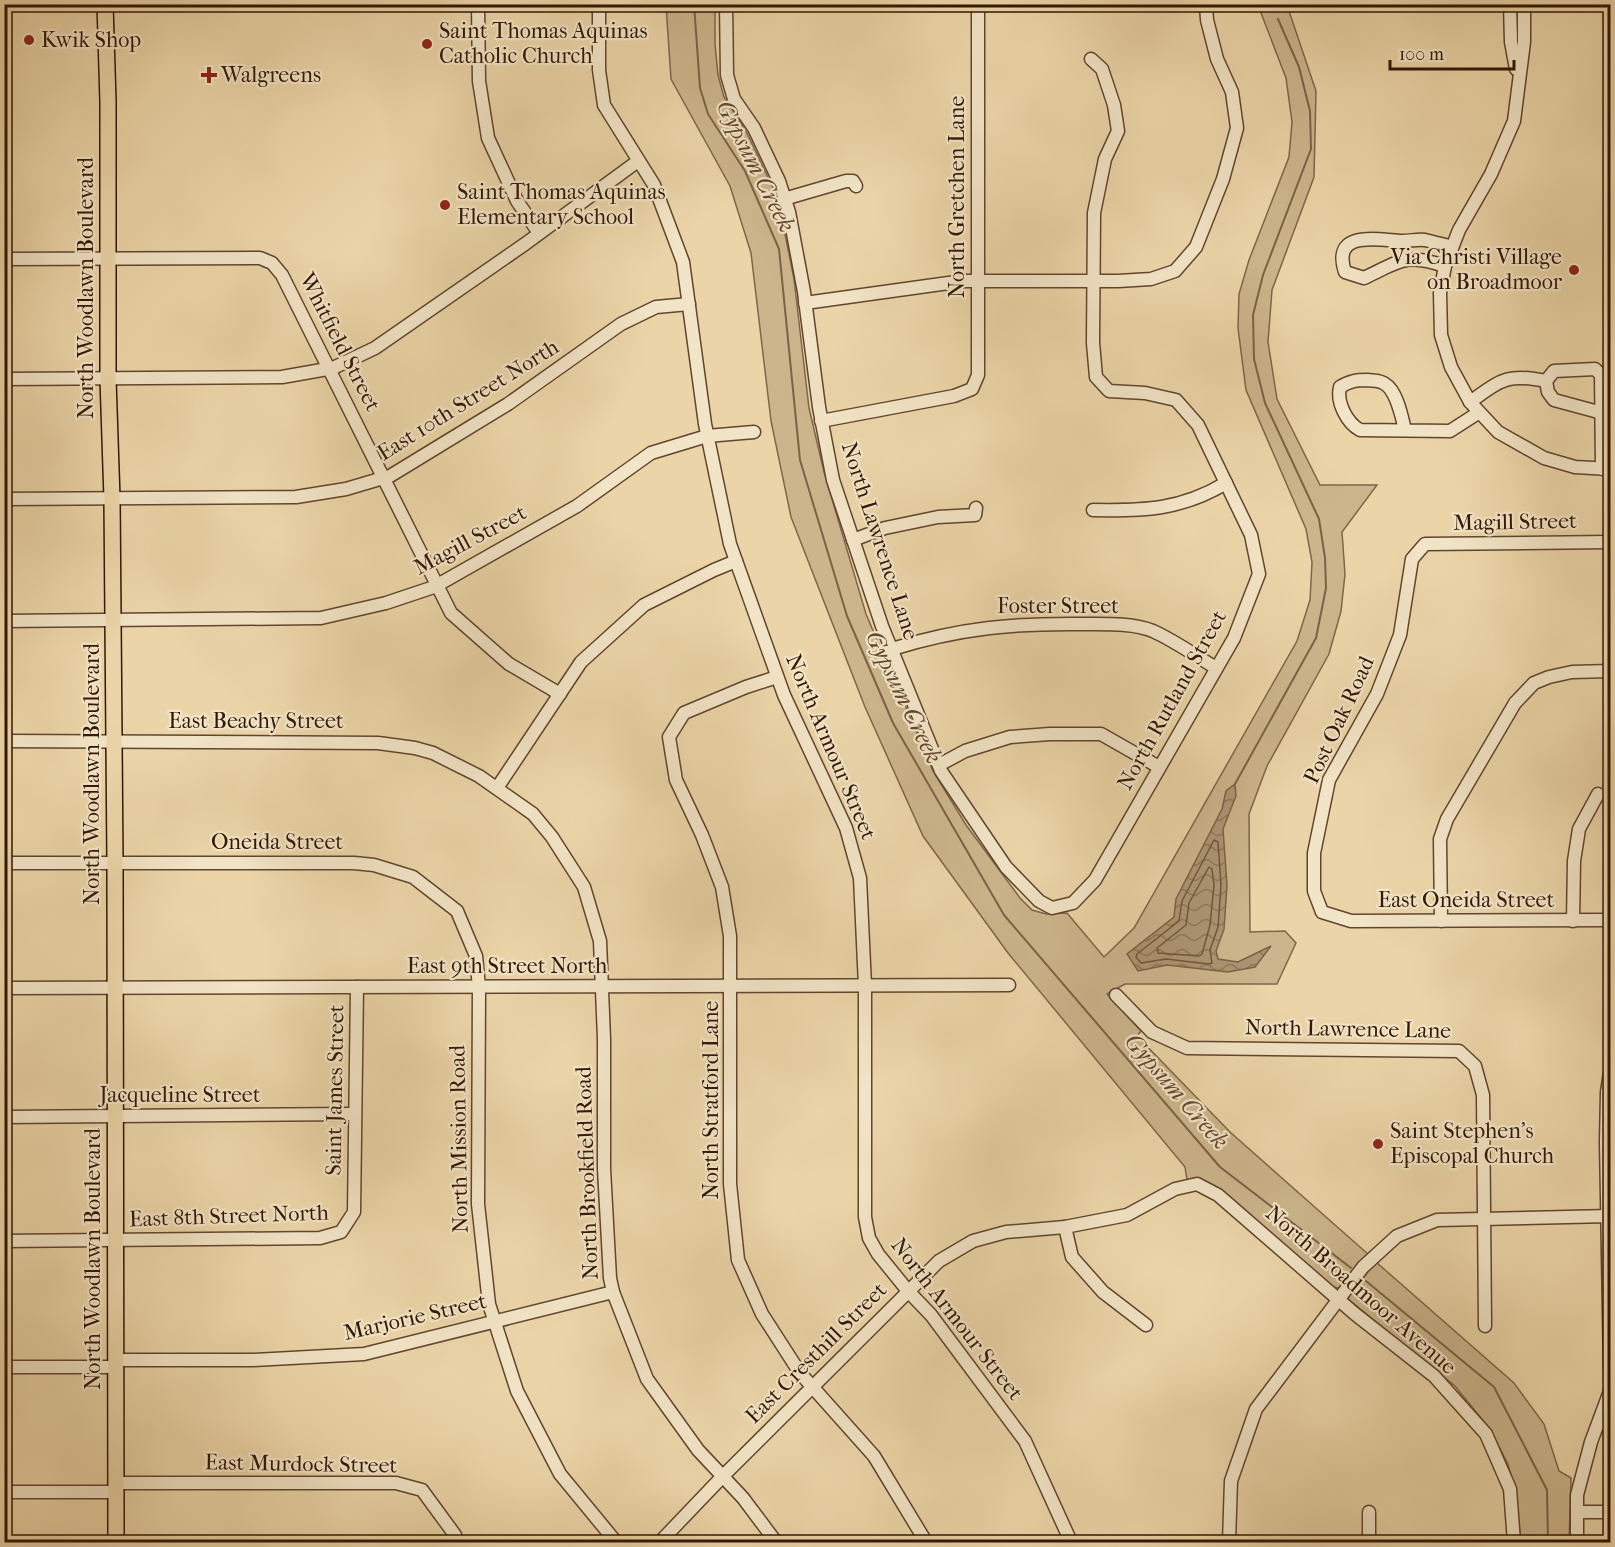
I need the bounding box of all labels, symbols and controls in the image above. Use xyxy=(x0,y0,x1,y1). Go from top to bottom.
place label: Saint Thomas Aquinas Catholic Church xyxy=(439,18,648,69)
place label: Kwik Shop xyxy=(41,27,141,53)
marker: Kwik Shop xyxy=(22,33,36,47)
scale bar xyxy=(1390,33,1514,71)
marker: Saint Thomas Aquinas Catholic Church xyxy=(420,37,434,51)
text: 100 m xyxy=(1399,44,1444,65)
place label: Walgreens xyxy=(220,62,321,88)
marker: Walgreens xyxy=(202,68,216,82)
water label: Gypsum Creek xyxy=(711,95,801,237)
street label: North Gretchen Lane xyxy=(944,96,970,298)
street label: North Woodlawn Boulevard xyxy=(73,156,99,419)
place label: Saint Thomas Aquinas Elementary School xyxy=(457,179,666,230)
marker: Saint Thomas Aquinas Elementary School xyxy=(438,198,452,212)
place label: Via Christi Village on Broadmoor xyxy=(1389,244,1563,295)
marker: Via Christi Village on Broadmoor xyxy=(1567,263,1581,277)
street label: Whitfield Street xyxy=(293,268,386,416)
street label: East 10th Street North xyxy=(373,333,564,466)
street label: North Lawrence Lane xyxy=(836,439,924,643)
street label: Magill Street xyxy=(409,499,531,581)
street label: Magill Street xyxy=(1453,508,1577,536)
street label: Foster Street xyxy=(997,593,1119,619)
street label: North Rutland Street xyxy=(1112,606,1232,794)
water label: Gypsum Creek xyxy=(860,626,948,768)
street label: North Woodlawn Boulevard xyxy=(79,642,105,905)
street label: North Armour Street xyxy=(780,650,882,844)
street label: Post Oak Road xyxy=(1298,651,1380,788)
street label: East Beachy Street xyxy=(168,708,344,734)
street label: Oneida Street xyxy=(211,829,343,855)
street label: East Oneida Street xyxy=(1378,887,1554,913)
street label: East 9th Street North xyxy=(407,953,608,979)
street label: North Stratford Lane xyxy=(698,1000,724,1200)
street label: Saint James Street xyxy=(321,1004,349,1176)
street label: North Lawrence Lane xyxy=(1245,1014,1451,1044)
water label: Gypsum Creek xyxy=(1119,1027,1235,1155)
street label: North Mission Road xyxy=(444,1044,474,1233)
street label: North Brookfield Road xyxy=(570,1065,604,1280)
street label: Jacqueline Street xyxy=(97,1082,261,1108)
place label: Saint Stephen's Episcopal Church xyxy=(1390,1118,1555,1169)
street label: North Woodlawn Boulevard xyxy=(80,1127,106,1390)
marker: Saint Stephen's Episcopal Church xyxy=(1371,1137,1385,1151)
street label: East 8th Street North xyxy=(129,1199,330,1232)
street label: North Broadmoor Avenue xyxy=(1260,1200,1462,1380)
street label: North Armour Street xyxy=(885,1233,1029,1406)
street label: East Cresthill Street xyxy=(740,1277,892,1429)
street label: Marjorie Street xyxy=(341,1288,489,1346)
street label: East Murdock Street xyxy=(204,1449,398,1479)

